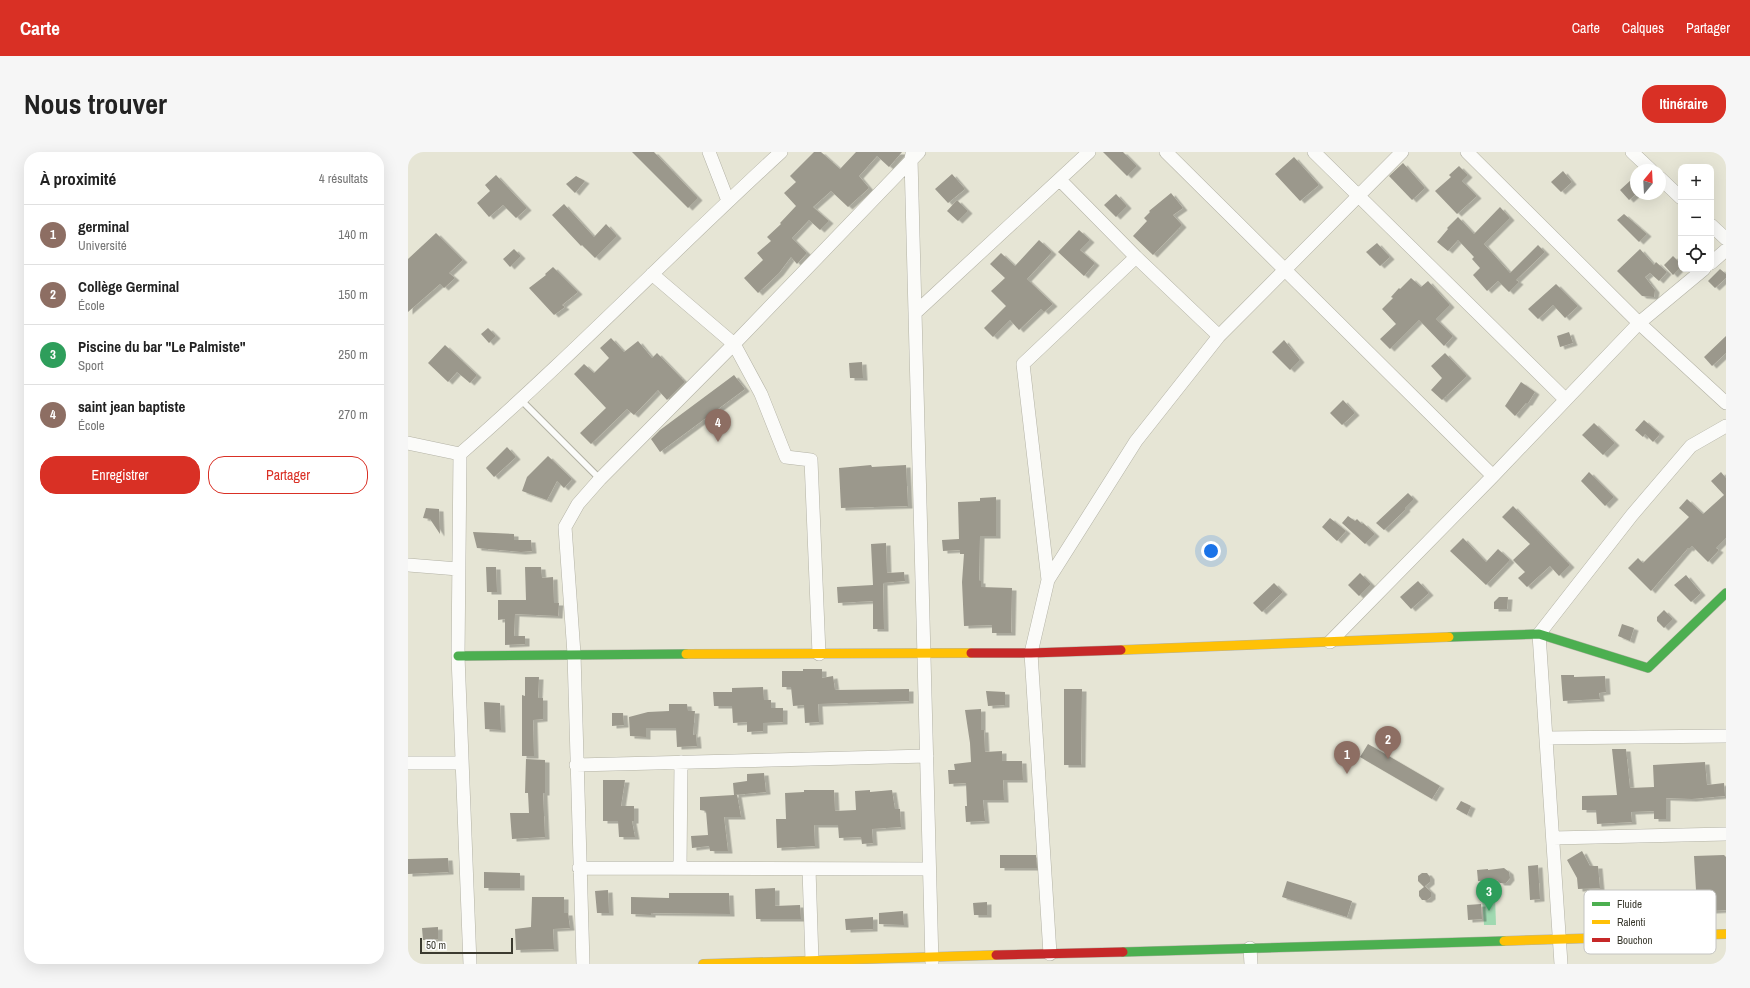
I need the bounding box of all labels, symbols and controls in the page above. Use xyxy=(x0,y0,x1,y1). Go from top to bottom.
text: Carte xyxy=(20,15,60,41)
text: Carte xyxy=(1572,19,1600,37)
text: Calques xyxy=(1622,19,1664,37)
text: Partager xyxy=(1686,19,1730,37)
text: Nous trouver xyxy=(24,85,167,123)
button: Itinéraire xyxy=(1642,85,1726,123)
north arrow xyxy=(1630,164,1666,200)
map controls xyxy=(1678,164,1714,272)
button: + xyxy=(1678,164,1714,200)
text: À proximité xyxy=(40,167,116,190)
text: 4 résultats xyxy=(319,170,368,187)
button: − xyxy=(1678,200,1714,236)
text: germinal xyxy=(78,216,129,237)
text: 1 xyxy=(50,226,56,243)
text: 140 m xyxy=(338,226,368,243)
button: locate xyxy=(1678,236,1714,272)
text: Université xyxy=(78,237,127,254)
text: Collège Germinal xyxy=(78,276,179,297)
text: 2 xyxy=(50,286,56,303)
text: 150 m xyxy=(338,286,368,303)
text: École xyxy=(78,297,105,314)
text: Piscine du bar "Le Palmiste" xyxy=(78,336,246,357)
text: 3 xyxy=(50,346,56,363)
text: 250 m xyxy=(338,346,368,363)
text: Sport xyxy=(78,357,103,374)
text: saint jean baptiste xyxy=(78,396,185,417)
text: 4 xyxy=(50,406,56,423)
text: 270 m xyxy=(338,406,368,423)
pin: 4 xyxy=(705,409,731,442)
text: École xyxy=(78,417,105,434)
button: Enregistrer xyxy=(40,456,200,494)
button: Partager xyxy=(208,456,368,494)
your location xyxy=(1201,541,1221,561)
pin: 2 xyxy=(1375,726,1401,759)
pin: 1 xyxy=(1334,741,1360,774)
pin: 3 xyxy=(1476,878,1502,911)
legend xyxy=(1584,890,1716,954)
text: Fluide xyxy=(1617,897,1642,911)
text: Ralenti xyxy=(1617,915,1646,929)
text: Bouchon xyxy=(1617,933,1653,947)
scale bar xyxy=(420,936,513,955)
text: 50 m xyxy=(426,938,446,952)

